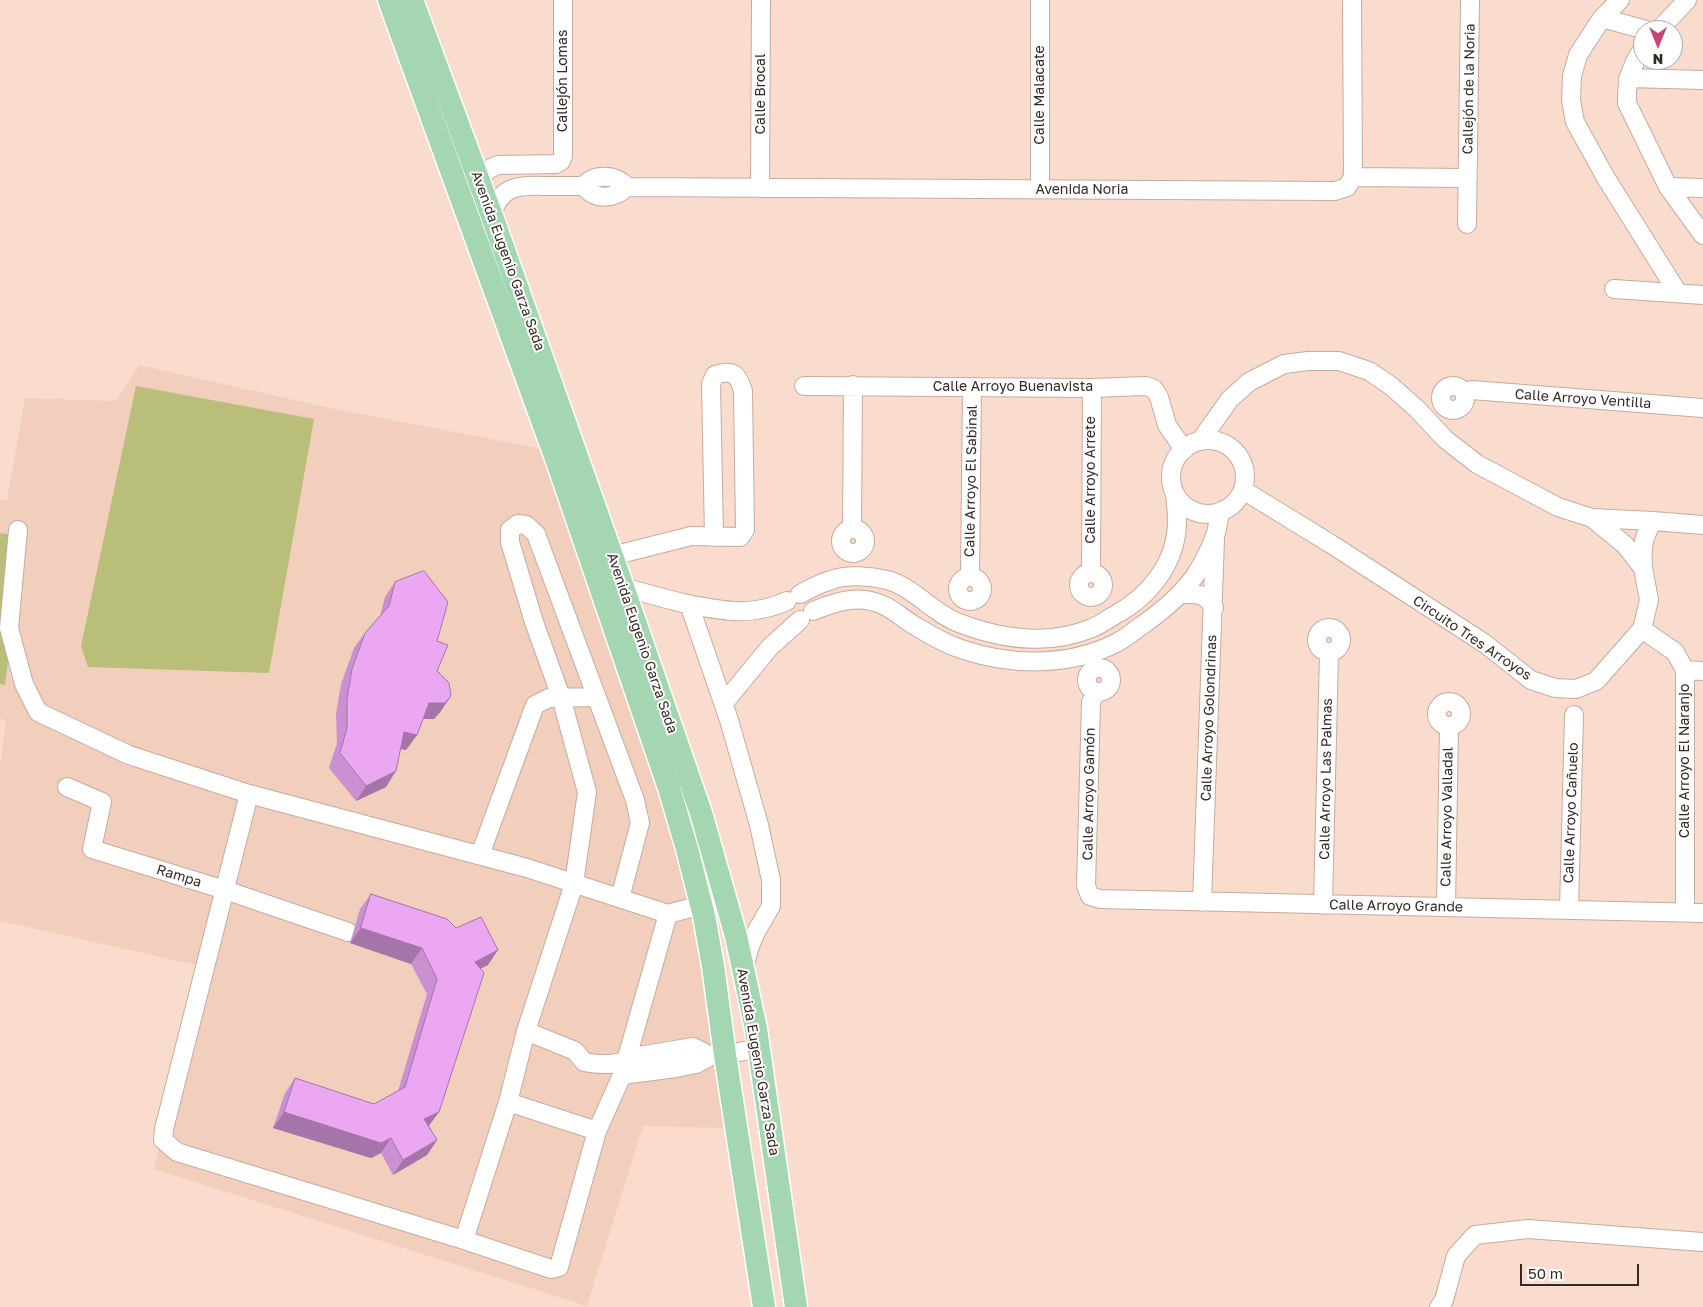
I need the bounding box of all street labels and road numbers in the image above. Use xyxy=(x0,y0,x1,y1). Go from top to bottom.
street label: Callejón de la Noria xyxy=(1459,23,1479,155)
street label: Callejón Lomas xyxy=(555,30,571,132)
street label: Calle Malacate xyxy=(1032,45,1048,145)
street label: Calle Brocal xyxy=(753,54,769,134)
street label: Avenida Eugenio Garza Sada xyxy=(468,169,548,353)
street label: Avenida Noria xyxy=(1036,182,1128,198)
street label: Calle Arroyo Buenavista xyxy=(933,379,1093,395)
street label: Calle Arroyo Ventilla xyxy=(1514,386,1652,412)
street label: Calle Arroyo El Sabinal xyxy=(961,405,981,557)
street label: Calle Arroyo Arrete xyxy=(1083,416,1099,544)
street label: Avenida Eugenio Garza Sada xyxy=(603,550,681,736)
street label: Circuito Tres Arroyos xyxy=(1410,592,1534,684)
street label: Calle Arroyo Golondrinas xyxy=(1198,634,1220,802)
street label: Calle Arroyo El Naranjo xyxy=(1677,684,1693,838)
street label: Calle Arroyo Las Palmas xyxy=(1316,698,1336,860)
street label: Calle Arroyo Gamón xyxy=(1079,727,1099,861)
street label: Calle Arroyo Cañuelo xyxy=(1560,742,1582,884)
street label: Calle Arroyo Valladal xyxy=(1437,747,1457,887)
street label: Rampa xyxy=(154,861,204,891)
street label: Calle Arroyo Grande xyxy=(1329,896,1463,916)
street label: Avenida Eugenio Garza Sada xyxy=(733,967,783,1157)

